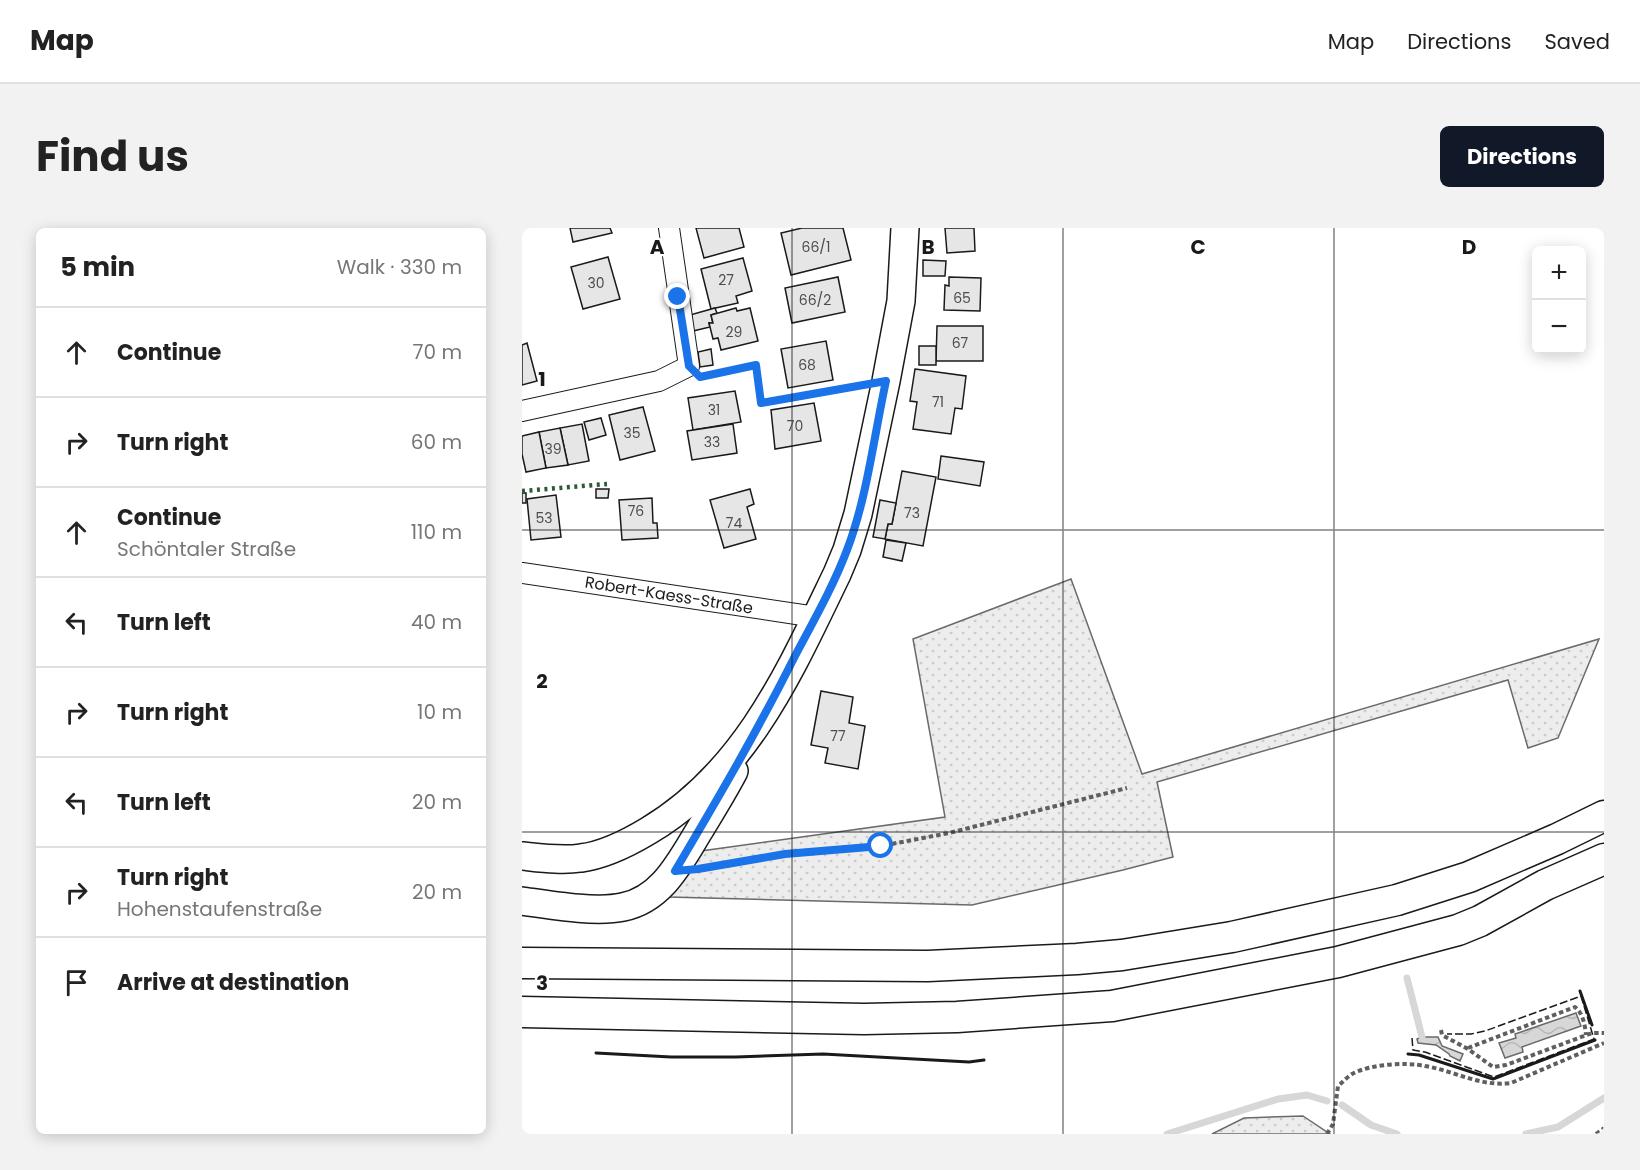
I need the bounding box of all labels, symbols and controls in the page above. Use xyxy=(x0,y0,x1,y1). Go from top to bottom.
text: Map xyxy=(30,21,94,60)
text: Map xyxy=(1328,27,1374,56)
text: Directions xyxy=(1407,27,1511,56)
text: Saved xyxy=(1544,27,1610,56)
button: Directions xyxy=(1440,126,1604,187)
text: Find us xyxy=(36,127,189,186)
text: A xyxy=(650,233,665,261)
text: B xyxy=(921,233,935,261)
text: C xyxy=(1190,233,1206,261)
text: D xyxy=(1462,233,1476,261)
house number: 66/1 xyxy=(802,237,830,257)
map controls xyxy=(1532,246,1586,354)
button: + xyxy=(1532,246,1586,300)
text: 5 min xyxy=(60,249,135,285)
text: Walk · 330 m xyxy=(337,253,462,281)
house number: 27 xyxy=(718,270,734,290)
house number: 30 xyxy=(587,273,605,293)
route end xyxy=(664,283,690,309)
house number: 65 xyxy=(953,288,971,308)
house number: 66/2 xyxy=(799,290,831,310)
button: − xyxy=(1532,300,1586,354)
house number: 29 xyxy=(726,322,742,342)
house number: 67 xyxy=(952,333,969,353)
icon: ahead xyxy=(60,336,93,369)
text: Continue xyxy=(117,337,221,368)
text: 70 m xyxy=(413,338,462,366)
house number: 68 xyxy=(798,355,816,375)
text: 1 xyxy=(538,365,546,393)
house number: 71 xyxy=(932,392,944,412)
house number: 31 xyxy=(708,400,720,420)
house number: 70 xyxy=(787,416,803,436)
house number: 35 xyxy=(623,423,641,443)
icon: right xyxy=(60,426,93,459)
text: Turn right xyxy=(117,427,228,458)
text: 60 m xyxy=(411,428,462,456)
house number: 33 xyxy=(704,432,720,452)
house number: 39 xyxy=(544,439,562,459)
house number: 76 xyxy=(628,501,644,521)
text: Continue xyxy=(117,502,221,533)
house number: 73 xyxy=(904,503,920,523)
house number: 53 xyxy=(535,508,553,528)
house number: 74 xyxy=(726,513,742,533)
icon: ahead xyxy=(60,516,93,549)
text: 110 m xyxy=(411,518,462,546)
text: Schöntaler Straße xyxy=(117,535,296,563)
street label: Robert-Kaess-Straße xyxy=(583,570,755,620)
icon: left xyxy=(60,606,93,639)
text: Turn left xyxy=(117,607,211,638)
text: 40 m xyxy=(411,608,462,636)
text: 2 xyxy=(536,667,548,695)
icon: right xyxy=(60,696,93,729)
text: Turn right xyxy=(117,697,228,728)
text: 10 m xyxy=(417,698,462,726)
house number: 77 xyxy=(830,726,846,746)
icon: left xyxy=(60,786,93,819)
text: Turn left xyxy=(117,787,211,818)
text: 20 m xyxy=(412,788,462,816)
route start xyxy=(867,832,893,858)
text: Turn right xyxy=(117,862,228,893)
icon: right xyxy=(60,876,93,909)
text: 20 m xyxy=(412,878,462,906)
text: Hohenstaufenstraße xyxy=(117,895,322,923)
icon: arrive xyxy=(60,966,93,999)
text: Arrive at destination xyxy=(117,967,349,998)
text: 3 xyxy=(536,969,548,997)

